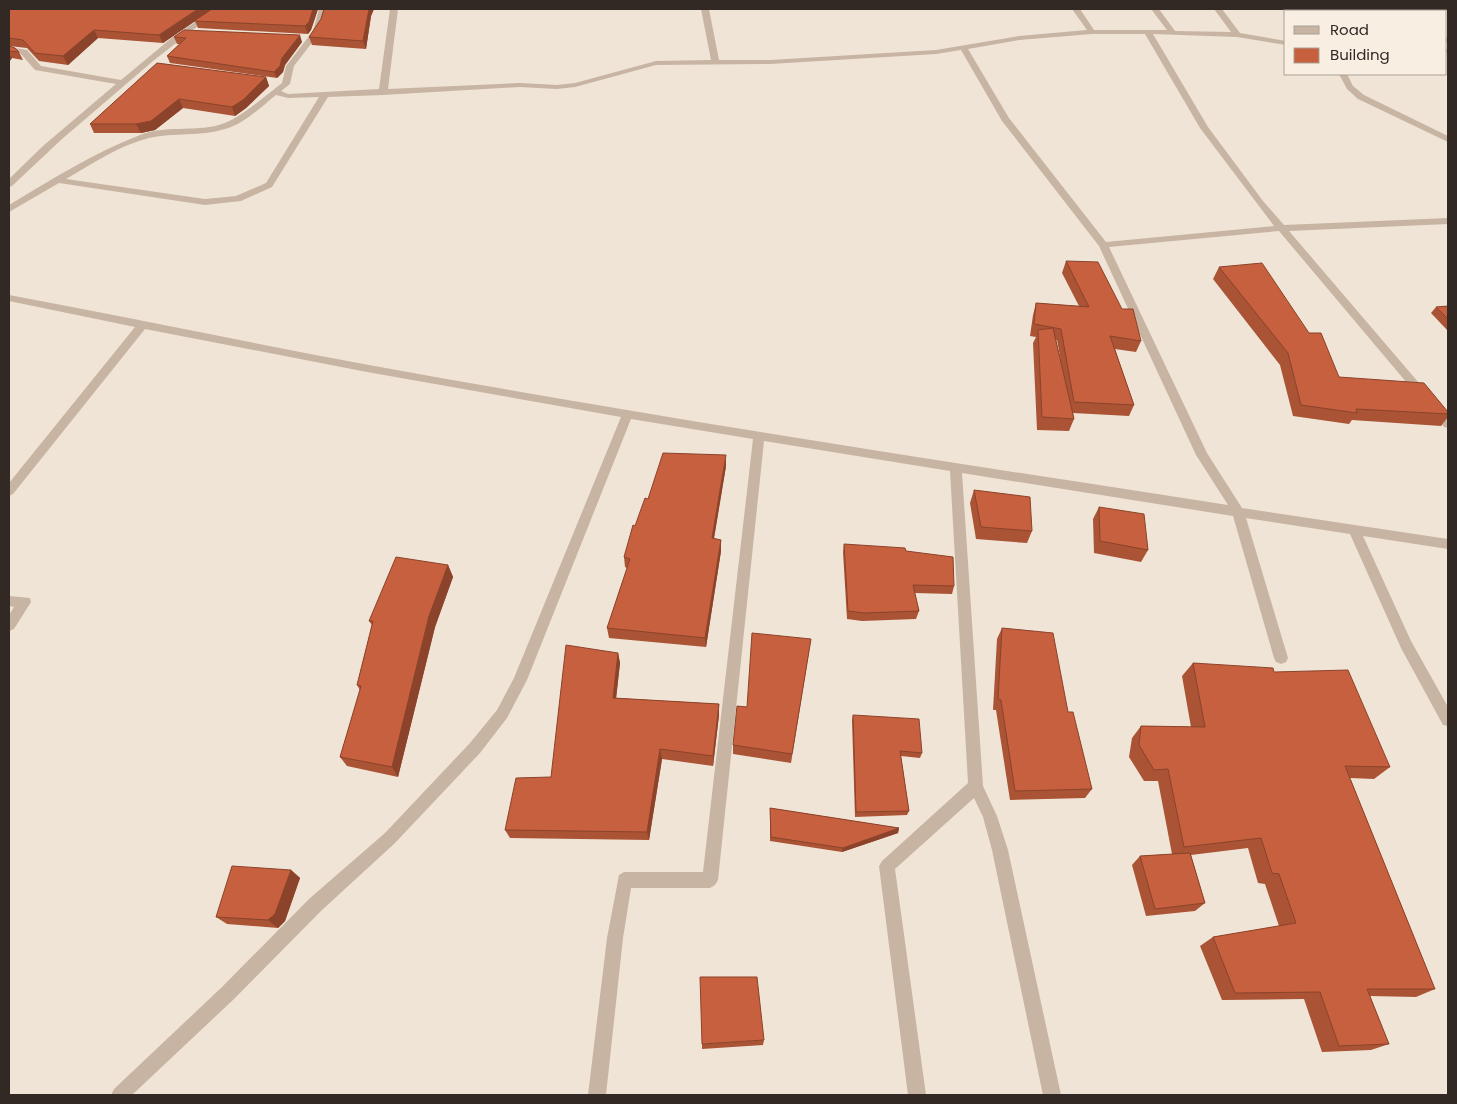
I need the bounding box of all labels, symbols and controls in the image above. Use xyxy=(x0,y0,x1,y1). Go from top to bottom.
legend xyxy=(1284,10,1447,75)
text: Road xyxy=(1330,19,1369,40)
text: Building xyxy=(1330,44,1390,65)

